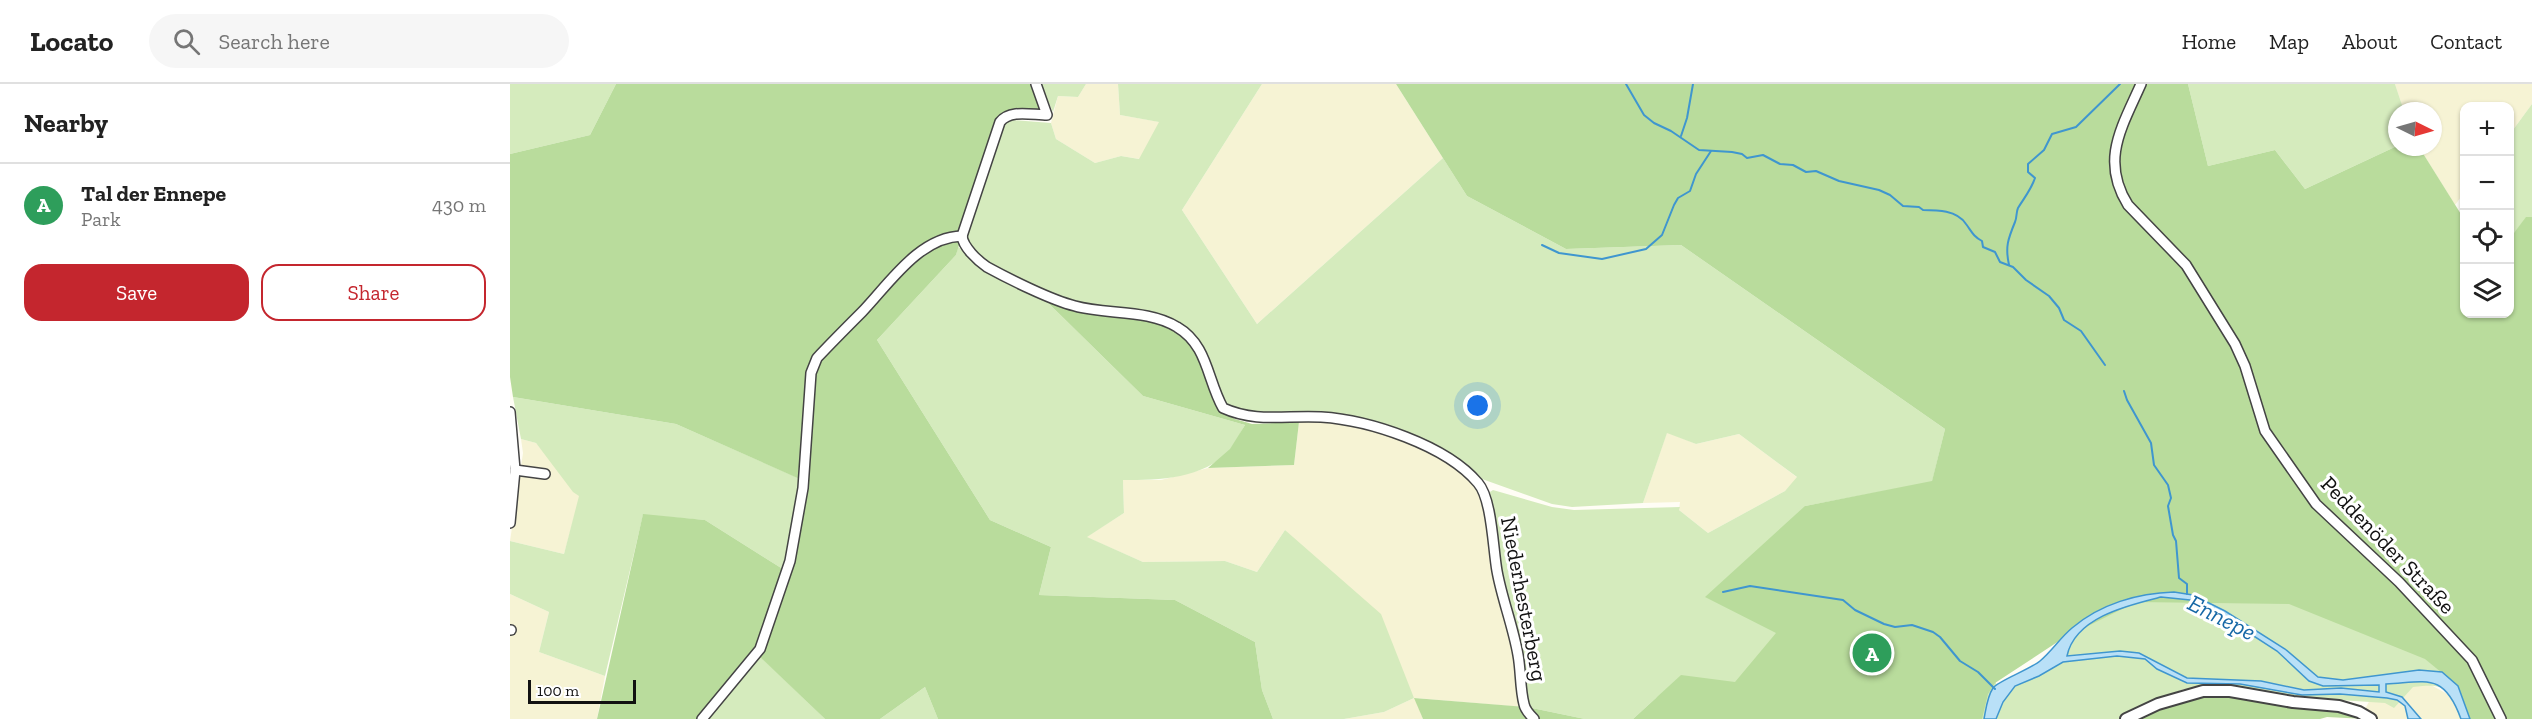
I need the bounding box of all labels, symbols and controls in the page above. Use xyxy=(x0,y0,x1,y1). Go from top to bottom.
search box xyxy=(149,14,569,68)
text: Locato xyxy=(30,25,113,58)
icon: search xyxy=(170,25,203,58)
text: Search here xyxy=(218,28,330,55)
text: Home xyxy=(2182,29,2236,54)
text: Map xyxy=(2269,29,2309,54)
text: About xyxy=(2342,29,2397,54)
text: Contact xyxy=(2430,29,2502,54)
north arrow xyxy=(2388,102,2442,156)
map controls xyxy=(2460,102,2514,318)
button: + xyxy=(2460,102,2514,156)
text: Nearby xyxy=(24,107,108,139)
button: − xyxy=(2460,156,2514,210)
text: Tal der Ennepe xyxy=(81,180,226,207)
text: A xyxy=(37,193,50,217)
text: 430 m xyxy=(432,193,486,217)
text: Park xyxy=(81,207,121,231)
button: locate xyxy=(2460,210,2514,264)
button: Save xyxy=(24,264,249,321)
button: Share xyxy=(261,264,486,321)
button: layers xyxy=(2460,264,2514,318)
your location xyxy=(1463,391,1492,420)
street label: Peddenöder Straße xyxy=(2315,470,2461,620)
street label: Niederhesterberg xyxy=(1495,514,1553,684)
water label: Ennepe xyxy=(2183,588,2261,646)
pin: A xyxy=(1852,630,1892,676)
scale bar xyxy=(528,677,636,704)
text: 100 m xyxy=(537,681,579,700)

